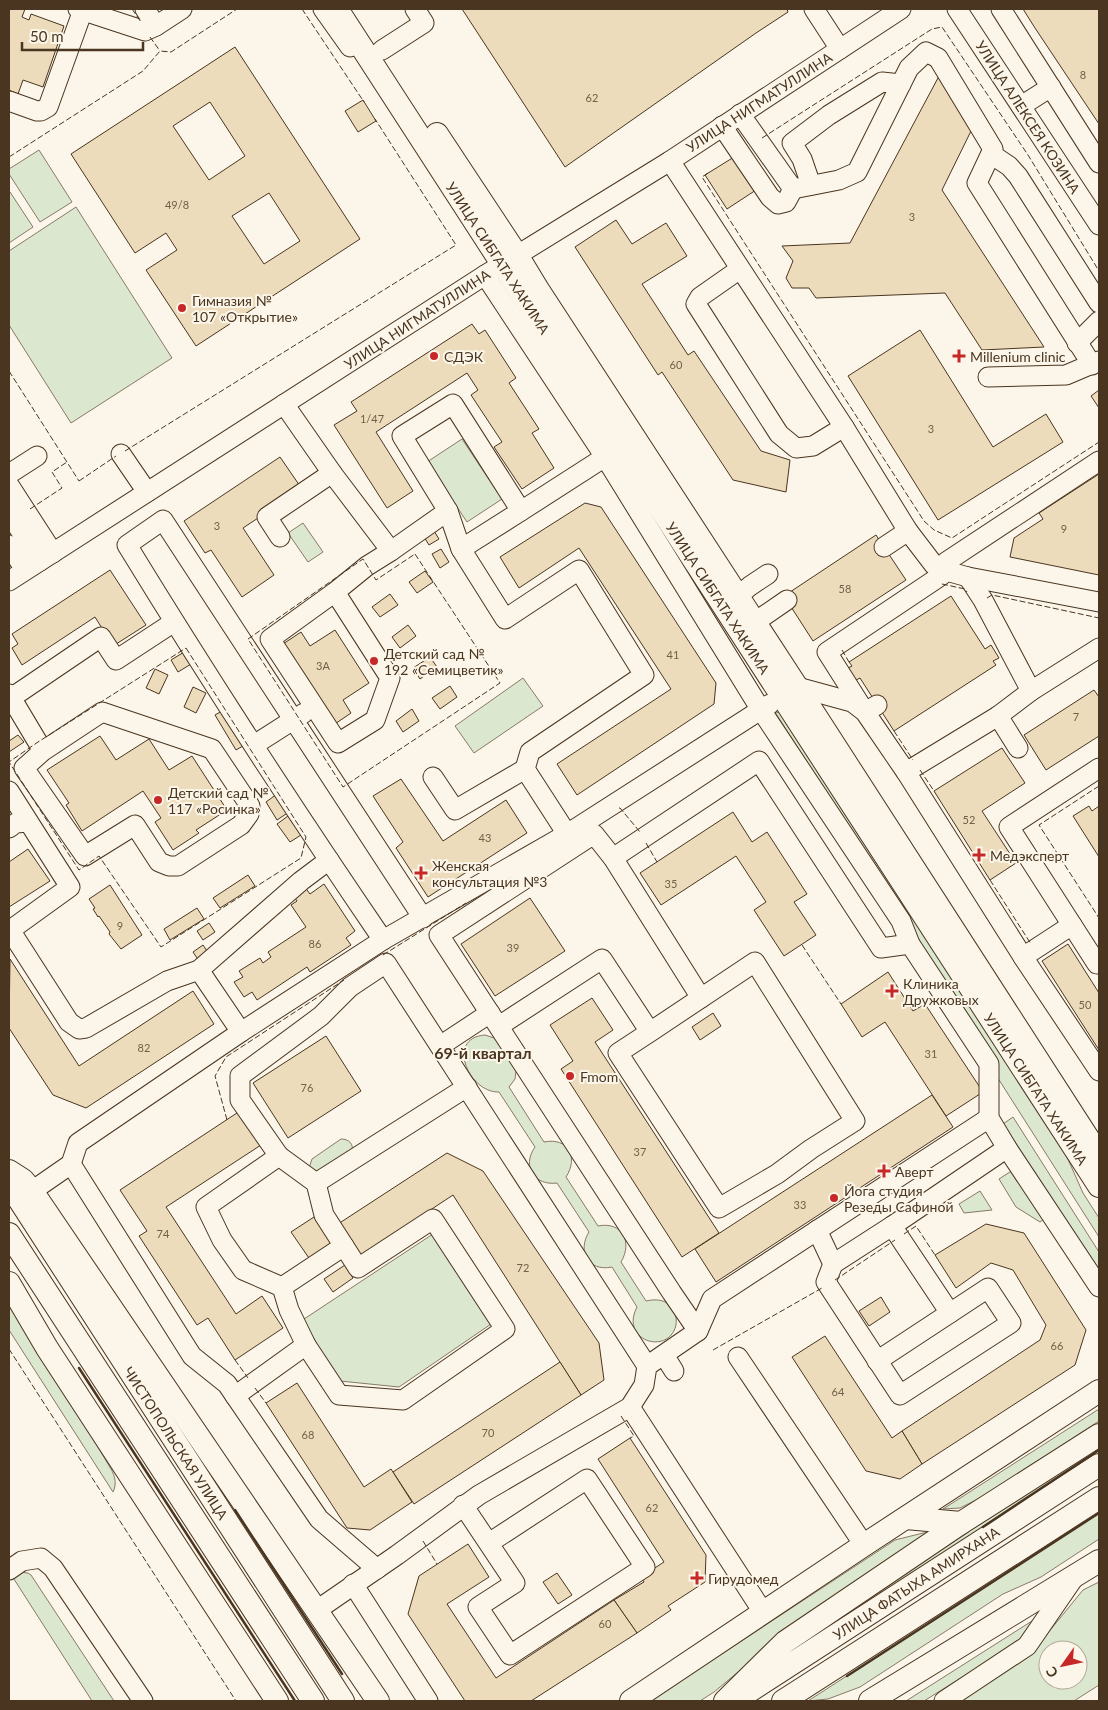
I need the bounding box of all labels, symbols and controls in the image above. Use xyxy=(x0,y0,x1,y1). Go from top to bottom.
scale bar xyxy=(22,20,144,52)
text: 50 m xyxy=(30,27,64,45)
street label: УЛИЦА АЛЕКСЕЯ КОЗИНА xyxy=(972,37,1084,197)
street label: УЛИЦА НИГМАТУЛЛИНА xyxy=(683,48,836,156)
house number: 8 xyxy=(1080,68,1086,81)
house number: 62 xyxy=(586,91,598,104)
street label: УЛИЦА СИБГАТА ХАКИМА xyxy=(443,179,554,338)
house number: 49/8 xyxy=(165,198,189,211)
house number: 3 xyxy=(909,210,915,223)
street label: УЛИЦА НИГМАТУЛЛИНА xyxy=(341,265,494,373)
place label: Гимназия № 107 «Открытие» xyxy=(192,292,298,325)
marker: Гимназия № 107 «Открытие» xyxy=(176,302,188,314)
place label: СДЭК xyxy=(444,348,484,365)
place label: Millenium clinic xyxy=(970,348,1066,365)
marker: Millenium clinic xyxy=(952,349,966,363)
marker: СДЭК xyxy=(428,350,440,362)
house number: 60 xyxy=(670,358,683,371)
house number: 1/47 xyxy=(360,412,384,425)
house number: 3 xyxy=(928,422,934,435)
house number: 3 xyxy=(214,519,220,532)
street label: УЛИЦА СИБГАТА ХАКИМА xyxy=(663,519,774,678)
house number: 9 xyxy=(1061,522,1067,535)
house number: 58 xyxy=(839,582,851,595)
place label: Детский сад № 192 «Семицветик» xyxy=(384,645,504,678)
house number: 41 xyxy=(667,648,679,661)
marker: Детский сад № 192 «Семицветик» xyxy=(368,655,380,667)
house number: 3А xyxy=(316,659,330,672)
house number: 7 xyxy=(1073,710,1079,723)
place label: Детский сад № 117 «Росинка» xyxy=(168,784,268,817)
marker: Детский сад № 117 «Росинка» xyxy=(152,794,164,806)
house number: 52 xyxy=(963,813,975,826)
house number: 43 xyxy=(479,831,491,844)
place label: Медэксперт xyxy=(990,847,1069,864)
marker: Медэксперт xyxy=(972,848,986,862)
place label: Женская консультация №3 xyxy=(432,857,547,890)
marker: Женская консультация №3 xyxy=(414,866,428,880)
house number: 35 xyxy=(665,877,677,890)
house number: 9 xyxy=(117,919,123,932)
house number: 86 xyxy=(309,937,321,950)
house number: 39 xyxy=(507,941,519,954)
place label: Клиника Дружковых xyxy=(903,975,979,1008)
marker: Клиника Дружковых xyxy=(885,984,899,998)
house number: 50 xyxy=(1079,998,1092,1011)
street label: УЛИЦА СИБГАТА ХАКИМА xyxy=(981,1010,1092,1169)
house number: 82 xyxy=(138,1041,150,1054)
district label: 69-й квартал xyxy=(434,1043,532,1062)
house number: 31 xyxy=(925,1047,937,1060)
place label: Fmom xyxy=(580,1068,618,1085)
marker: Fmom xyxy=(564,1070,576,1082)
house number: 76 xyxy=(301,1081,313,1094)
house number: 37 xyxy=(634,1145,646,1158)
place label: Аверт xyxy=(895,1163,934,1180)
marker: Аверт xyxy=(877,1164,891,1178)
place label: Йога студия Резеды Сафиной xyxy=(844,1182,954,1215)
marker: Йога студия Резеды Сафиной xyxy=(828,1192,840,1204)
house number: 33 xyxy=(794,1198,806,1211)
house number: 74 xyxy=(157,1227,170,1240)
house number: 72 xyxy=(517,1261,529,1274)
house number: 66 xyxy=(1051,1339,1063,1352)
street label: ЧИСТОПОЛЬСКАЯ УЛИЦА xyxy=(120,1364,232,1523)
house number: 64 xyxy=(832,1385,845,1398)
house number: 70 xyxy=(482,1426,495,1439)
house number: 68 xyxy=(302,1428,314,1441)
house number: 62 xyxy=(646,1501,658,1514)
street label: УЛИЦА ФАТЫХА АМИРХАНА xyxy=(830,1523,1003,1643)
place label: Гирудомед xyxy=(708,1570,779,1587)
marker: Гирудомед xyxy=(690,1571,704,1585)
house number: 60 xyxy=(599,1617,612,1630)
north arrow xyxy=(1038,1640,1088,1690)
text: С xyxy=(1042,1663,1061,1681)

